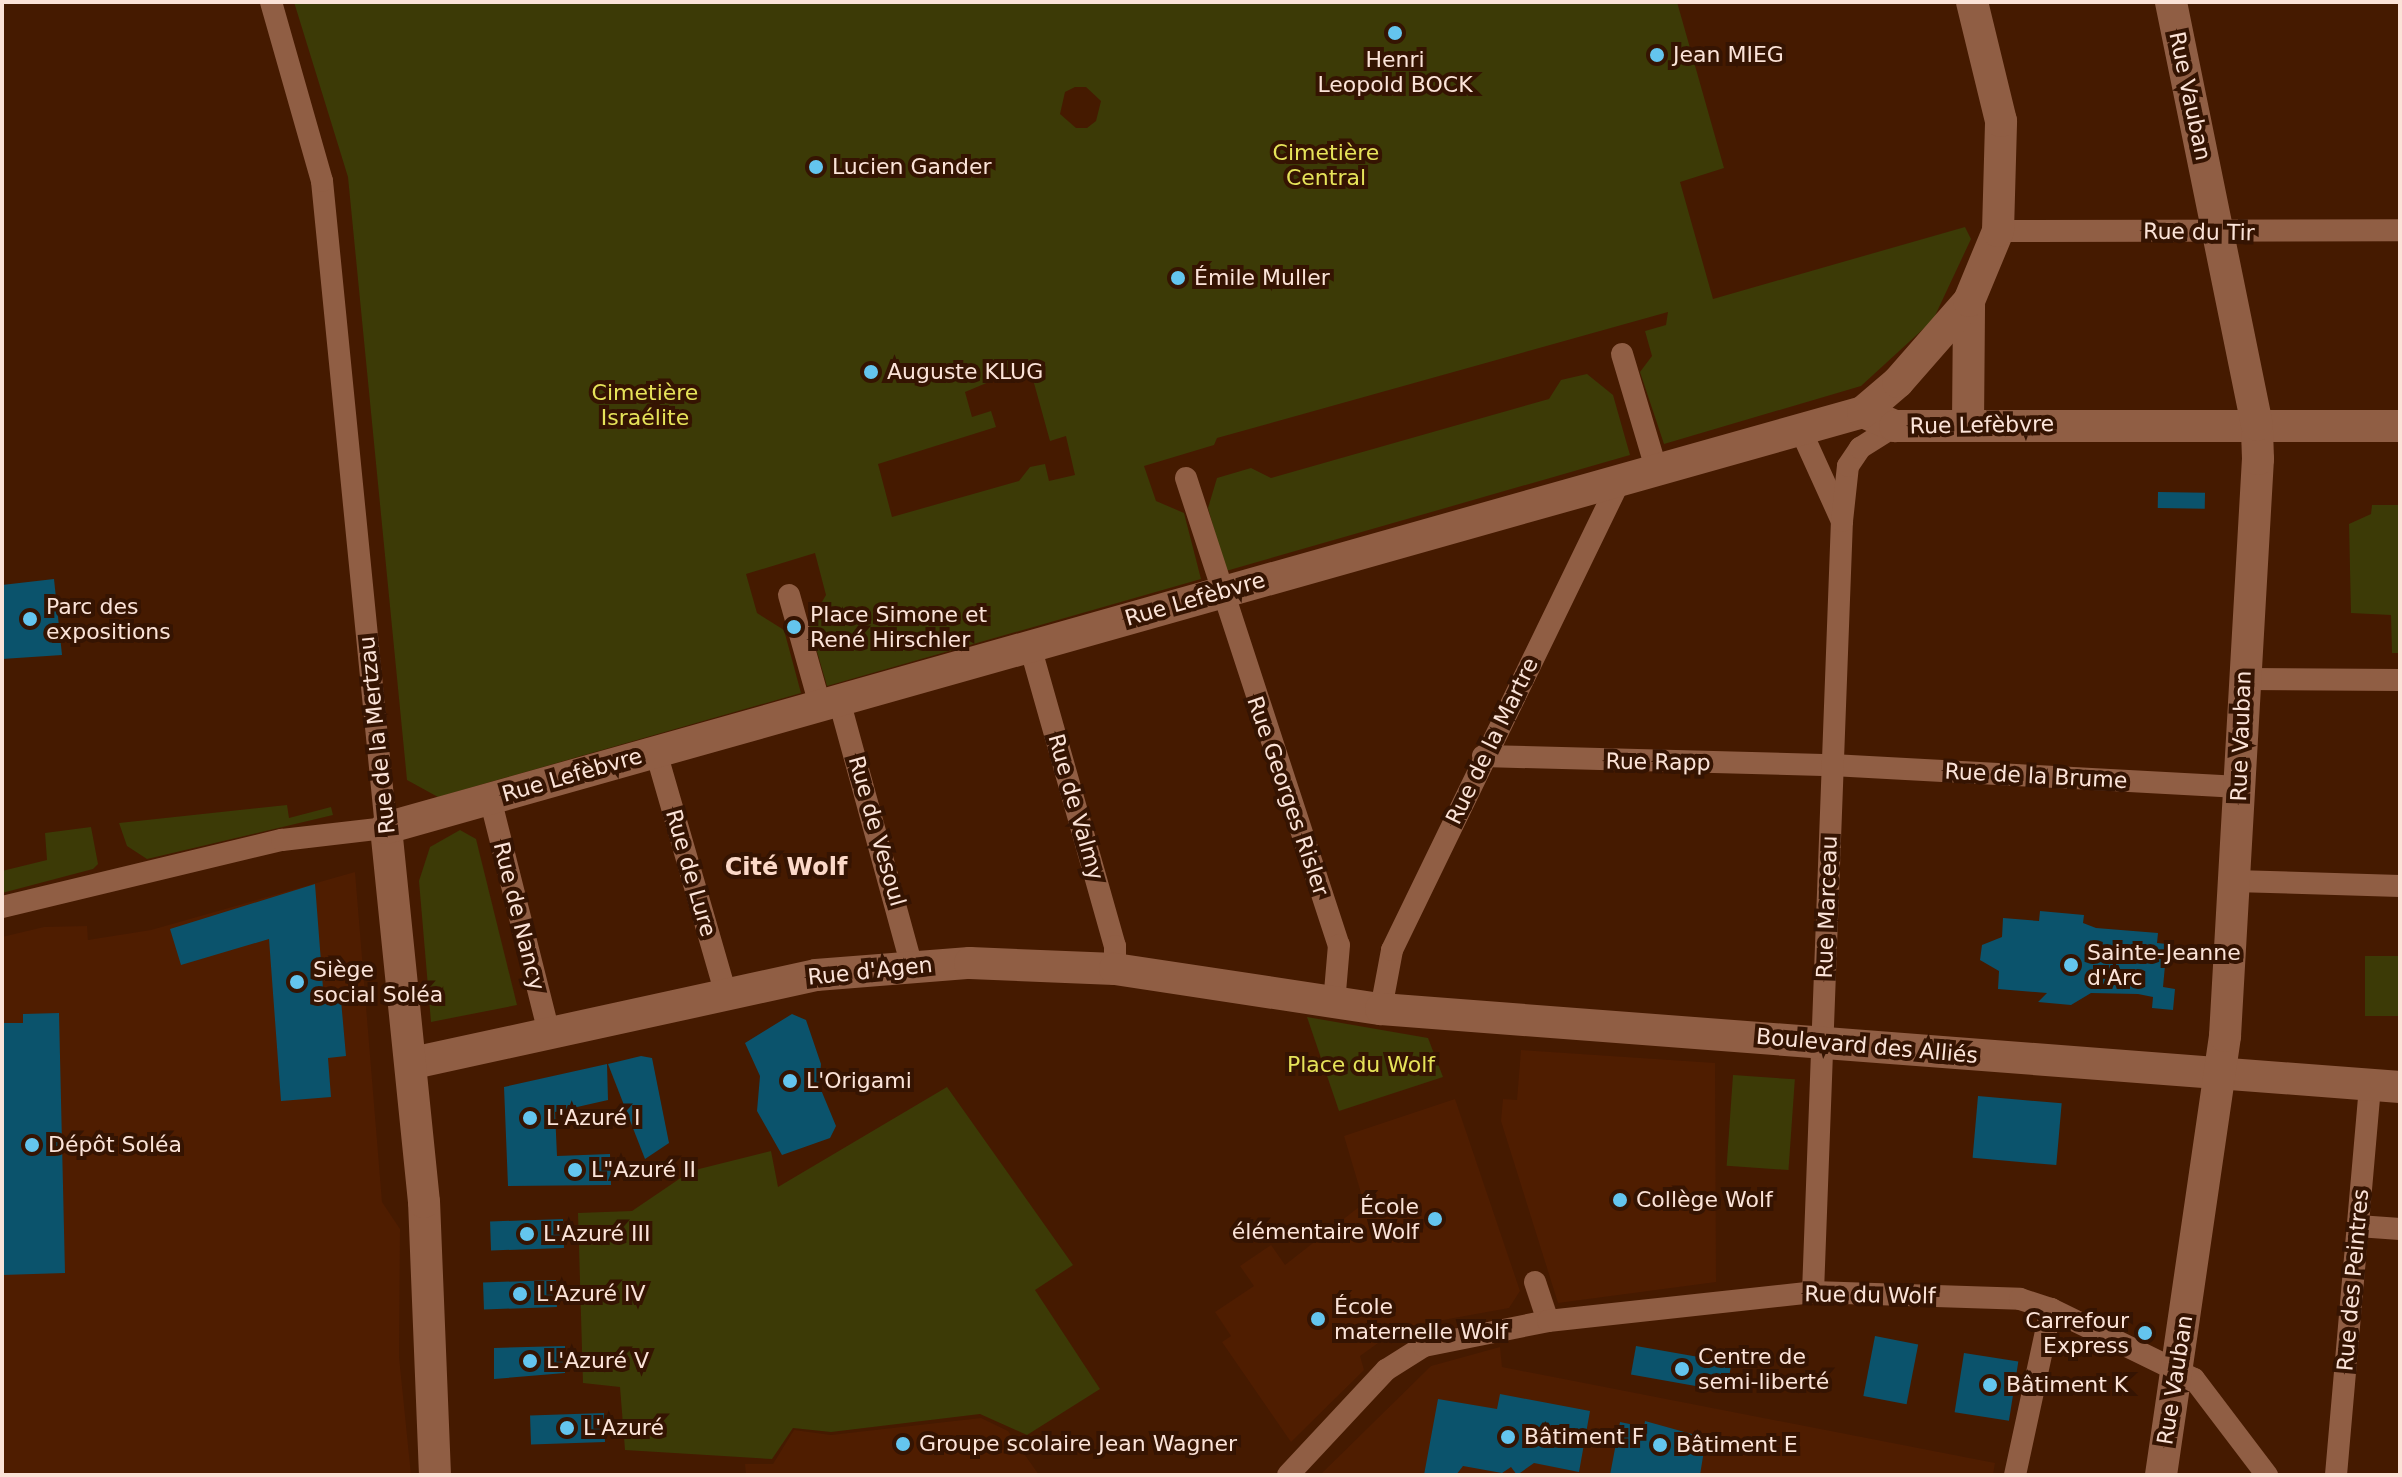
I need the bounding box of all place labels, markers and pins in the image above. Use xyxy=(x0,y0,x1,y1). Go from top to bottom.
marker: Henri Leopold BOCK xyxy=(1386,24,1404,42)
place label: Jean MIEG xyxy=(1673,42,1784,68)
place label: Henri Leopold BOCK xyxy=(1317,46,1473,98)
marker: Jean MIEG xyxy=(1648,46,1666,64)
place label: Lucien Gander xyxy=(832,154,992,180)
marker: Lucien Gander xyxy=(807,158,825,176)
place label: Émile Muller xyxy=(1194,265,1330,291)
marker: Émile Muller xyxy=(1169,269,1187,287)
place label: Auguste KLUG xyxy=(887,359,1043,385)
marker: Auguste KLUG xyxy=(862,363,880,381)
place label: Parc des expositions xyxy=(46,593,171,644)
place label: Place Simone et René Hirschler xyxy=(810,601,987,652)
marker: Parc des expositions xyxy=(21,610,39,628)
marker: Place Simone et René Hirschler xyxy=(785,618,803,636)
place label: Sainte-Jeanne d'Arc xyxy=(2087,939,2241,990)
place label: Siège social Soléa xyxy=(313,956,443,1008)
marker: Sainte-Jeanne d'Arc xyxy=(2062,956,2080,974)
marker: Siège social Soléa xyxy=(288,973,306,991)
place label: L'Origami xyxy=(806,1068,912,1094)
marker: L'Origami xyxy=(781,1072,799,1090)
place label: L'Azuré I xyxy=(546,1105,640,1131)
marker: L'Azuré I xyxy=(521,1109,539,1127)
place label: Dépôt Soléa xyxy=(48,1132,182,1158)
marker: Dépôt Soléa xyxy=(23,1136,41,1154)
place label: L"Azuré II xyxy=(591,1157,696,1183)
marker: L"Azuré II xyxy=(566,1161,584,1179)
place label: Collège Wolf xyxy=(1636,1187,1773,1213)
marker: Collège Wolf xyxy=(1611,1191,1629,1209)
place label: École élémentaire Wolf xyxy=(1232,1193,1419,1244)
marker: École élémentaire Wolf xyxy=(1426,1210,1444,1228)
place label: L'Azuré III xyxy=(543,1221,650,1247)
marker: L'Azuré III xyxy=(518,1225,536,1243)
place label: L'Azuré IV xyxy=(536,1281,645,1307)
marker: L'Azuré IV xyxy=(511,1285,529,1303)
place label: École maternelle Wolf xyxy=(1334,1293,1508,1344)
place label: Carrefour Express xyxy=(2025,1307,2129,1358)
marker: École maternelle Wolf xyxy=(1309,1310,1327,1328)
marker: Carrefour Express xyxy=(2136,1324,2154,1342)
place label: Centre de semi-liberté xyxy=(1698,1343,1829,1394)
place label: L'Azuré V xyxy=(546,1348,649,1374)
marker: L'Azuré V xyxy=(521,1352,539,1370)
marker: Centre de semi-liberté xyxy=(1673,1360,1691,1378)
place label: Bâtiment K xyxy=(2006,1372,2128,1398)
marker: Bâtiment K xyxy=(1981,1376,1999,1394)
place label: L'Azuré xyxy=(583,1415,664,1441)
marker: L'Azuré xyxy=(558,1419,576,1437)
place label: Bâtiment F xyxy=(1524,1424,1644,1450)
marker: Bâtiment F xyxy=(1499,1428,1517,1446)
place label: Groupe scolaire Jean Wagner xyxy=(919,1431,1237,1457)
place label: Bâtiment E xyxy=(1676,1432,1798,1458)
marker: Groupe scolaire Jean Wagner xyxy=(894,1435,912,1453)
marker: Bâtiment E xyxy=(1651,1436,1669,1454)

